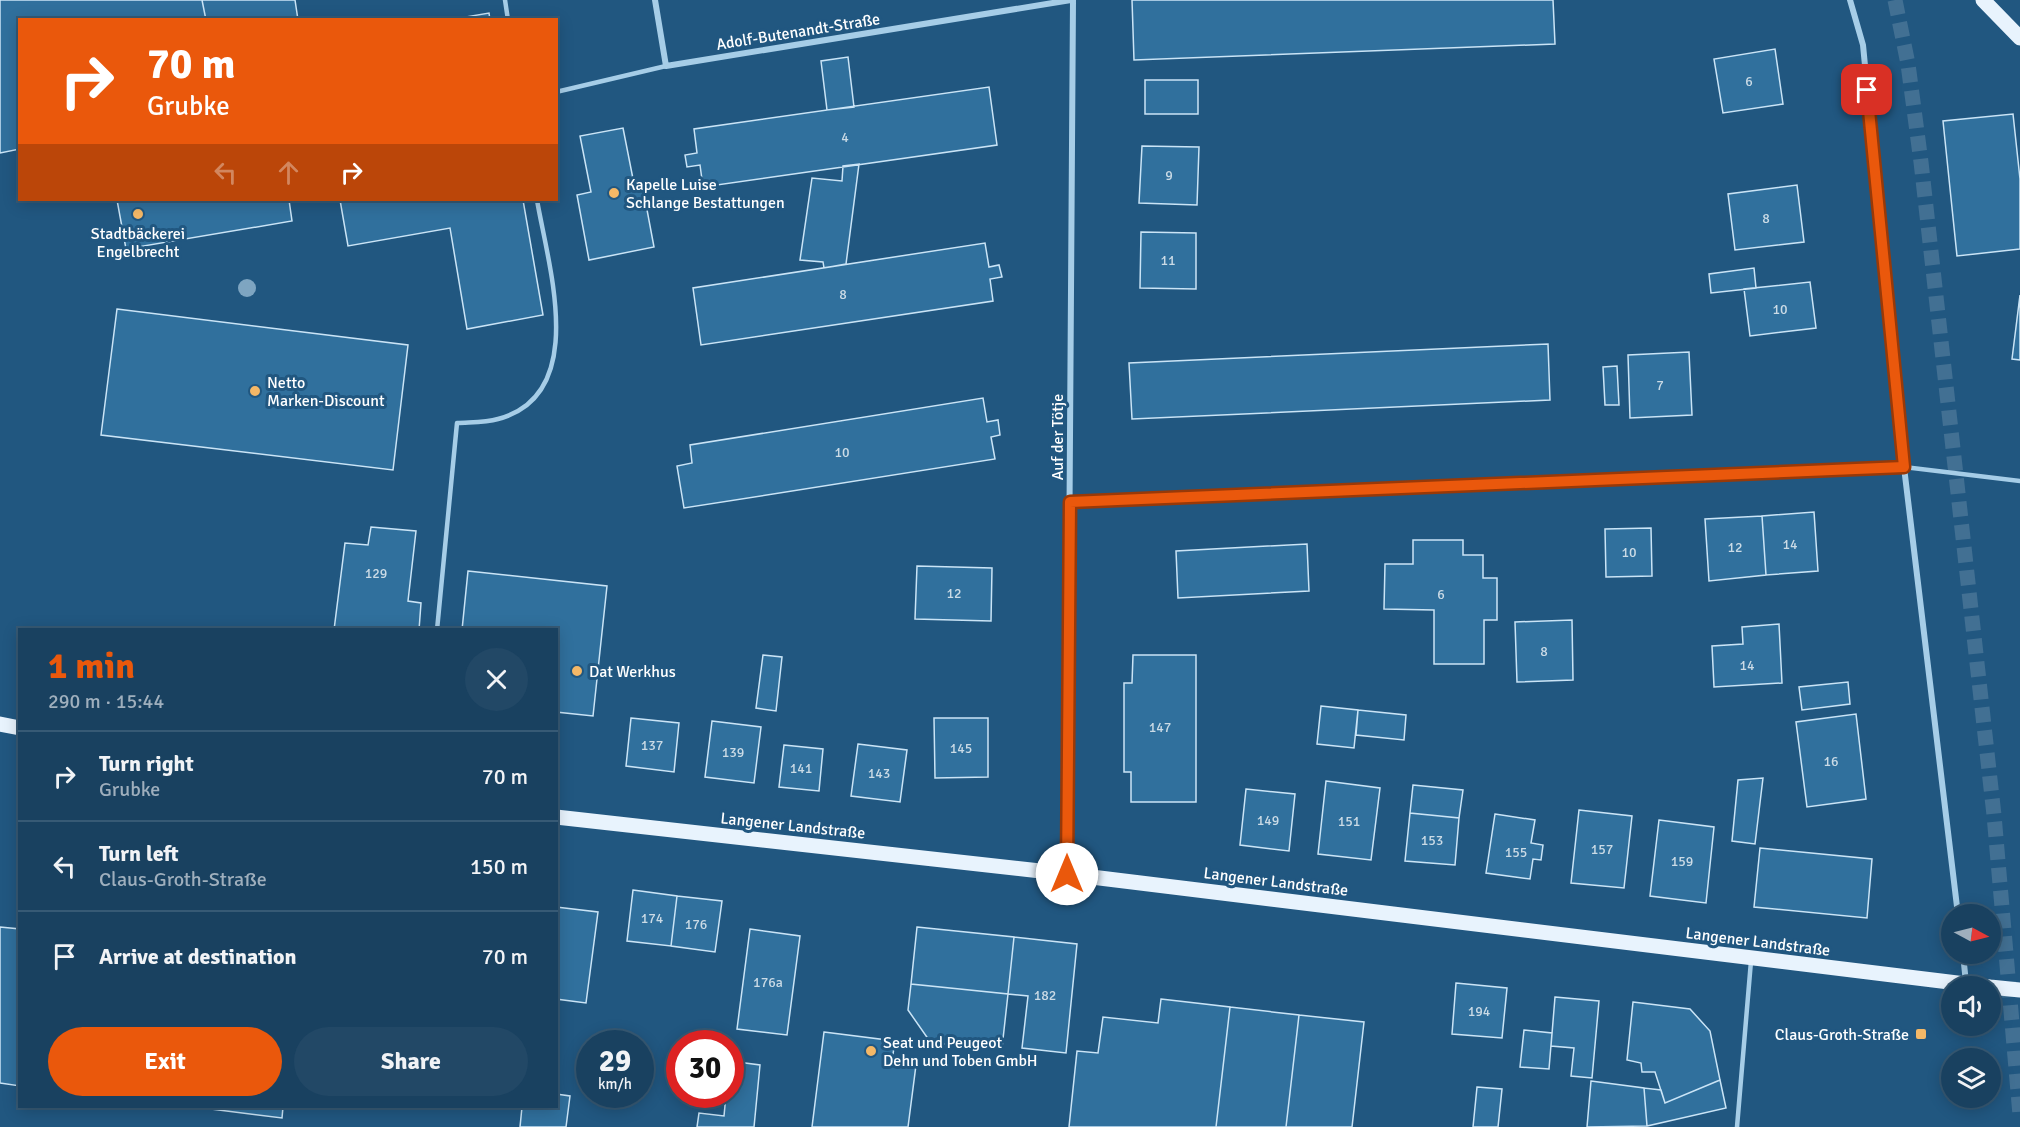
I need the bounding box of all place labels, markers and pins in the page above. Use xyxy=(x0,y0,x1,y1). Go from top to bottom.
pin xyxy=(1841,64,1892,115)
place label: Kapelle Luise Schlange Bestattungen xyxy=(626,175,785,213)
marker: Kapelle Luise Schlange Bestattungen xyxy=(607,186,621,200)
marker: Stadtbäckerei Engelbrecht xyxy=(131,207,145,221)
place label: Stadtbäckerei Engelbrecht xyxy=(91,224,185,262)
place label: Netto Marken-Discount xyxy=(267,373,385,411)
marker: Netto Marken-Discount xyxy=(248,384,262,398)
place label: Dat Werkhus xyxy=(589,662,676,682)
marker: Dat Werkhus xyxy=(570,664,584,678)
place label: Claus-Groth-Straße xyxy=(1775,1025,1909,1045)
marker: Claus-Groth-Straße xyxy=(1914,1027,1928,1041)
place label: Seat und Peugeot Dehn und Toben GmbH xyxy=(883,1033,1038,1071)
marker: Seat und Peugeot Dehn und Toben GmbH xyxy=(864,1044,878,1058)

